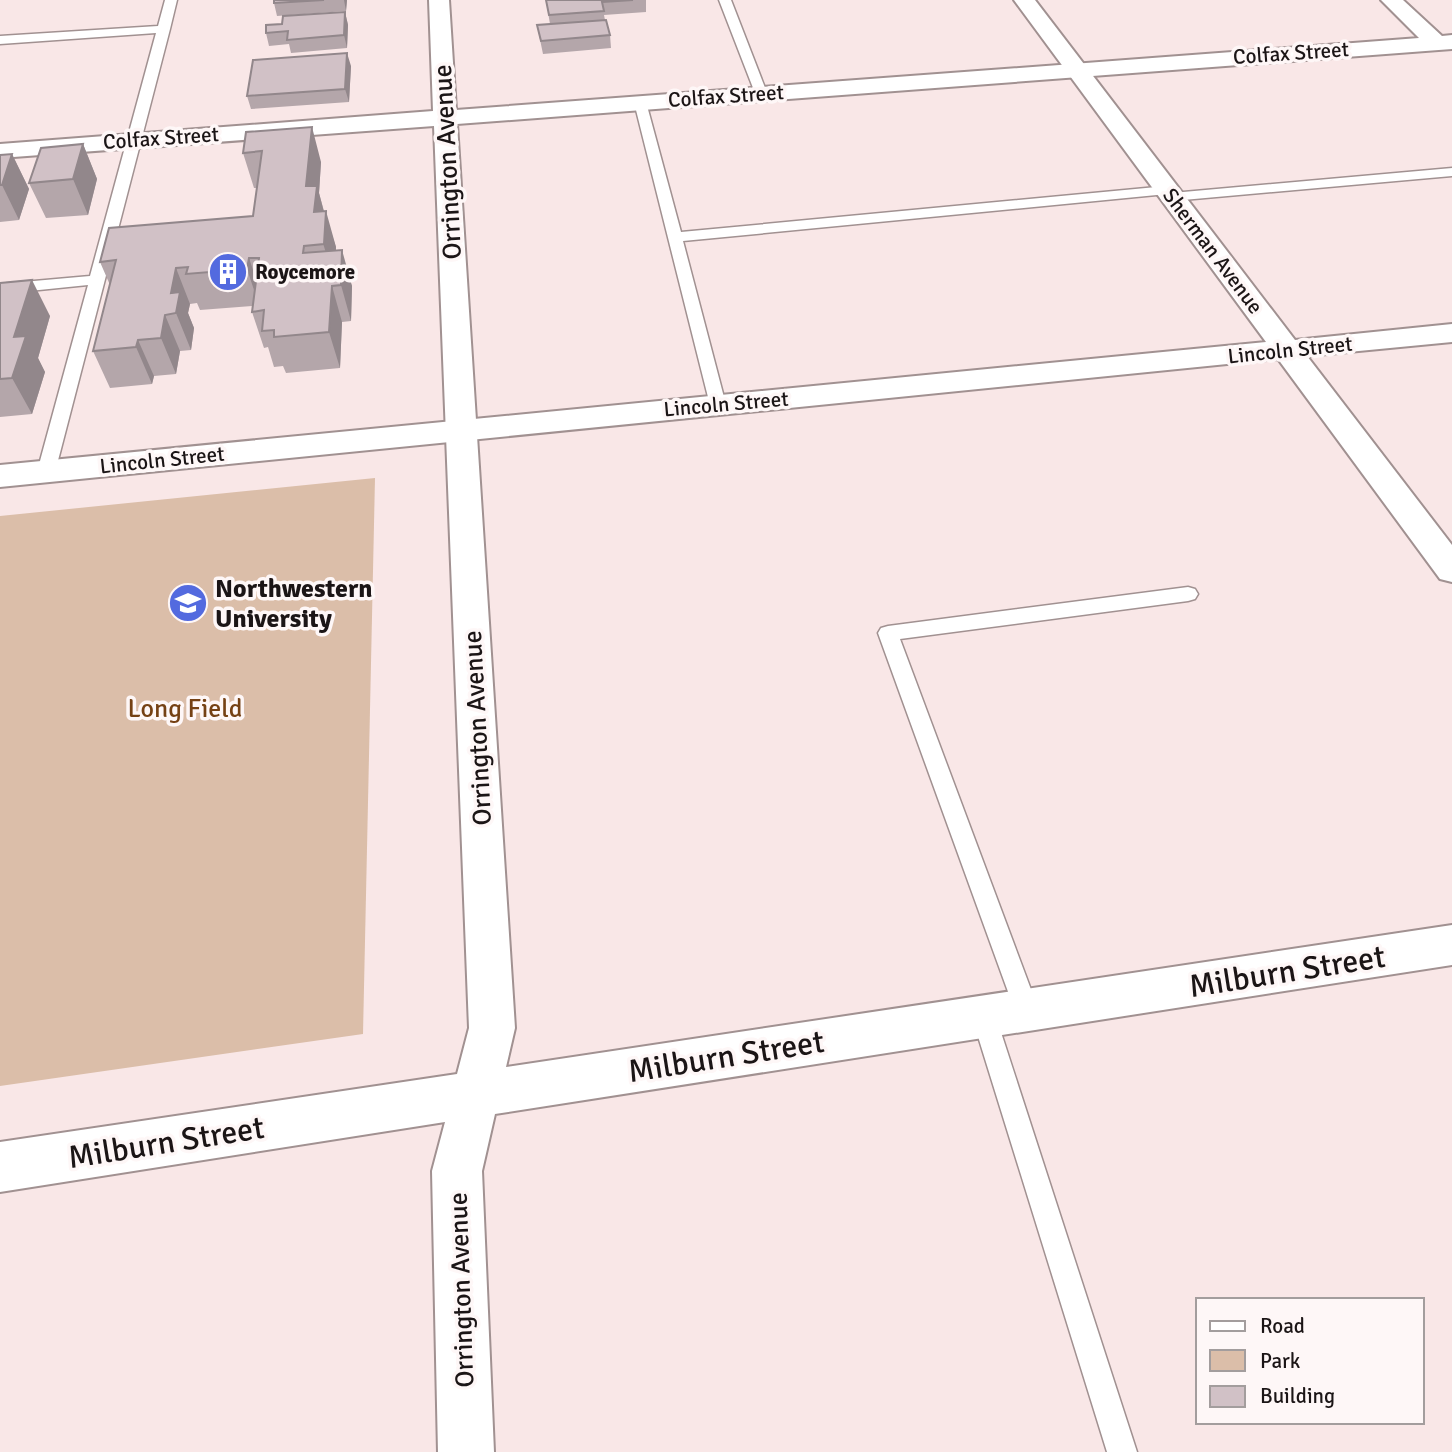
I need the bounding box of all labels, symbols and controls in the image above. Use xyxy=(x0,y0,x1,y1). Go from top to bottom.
street label: Colfax Street xyxy=(1232,36,1350,70)
street label: Orrington Avenue xyxy=(427,64,469,260)
street label: Colfax Street xyxy=(667,79,785,113)
street label: Colfax Street xyxy=(102,121,220,155)
street label: Sherman Avenue xyxy=(1157,183,1269,319)
building icon: Roycemore xyxy=(207,251,249,293)
place label: Roycemore xyxy=(255,259,355,285)
street label: Lincoln Street xyxy=(1226,331,1354,369)
street label: Lincoln Street xyxy=(662,386,790,422)
street label: Lincoln Street xyxy=(98,441,226,479)
place label: Northwestern University xyxy=(215,573,373,635)
school or university icon: Northwestern University xyxy=(167,582,209,624)
street label: Orrington Avenue xyxy=(457,630,499,826)
park label: Long Field xyxy=(128,693,242,725)
street label: Milburn Street xyxy=(1186,937,1388,1006)
street label: Milburn Street xyxy=(625,1022,827,1091)
street label: Milburn Street xyxy=(65,1108,267,1177)
street label: Orrington Avenue xyxy=(443,1192,481,1388)
legend xyxy=(1196,1298,1424,1424)
text: Road xyxy=(1260,1313,1305,1339)
text: Park xyxy=(1260,1348,1301,1374)
text: Building xyxy=(1260,1383,1335,1409)

